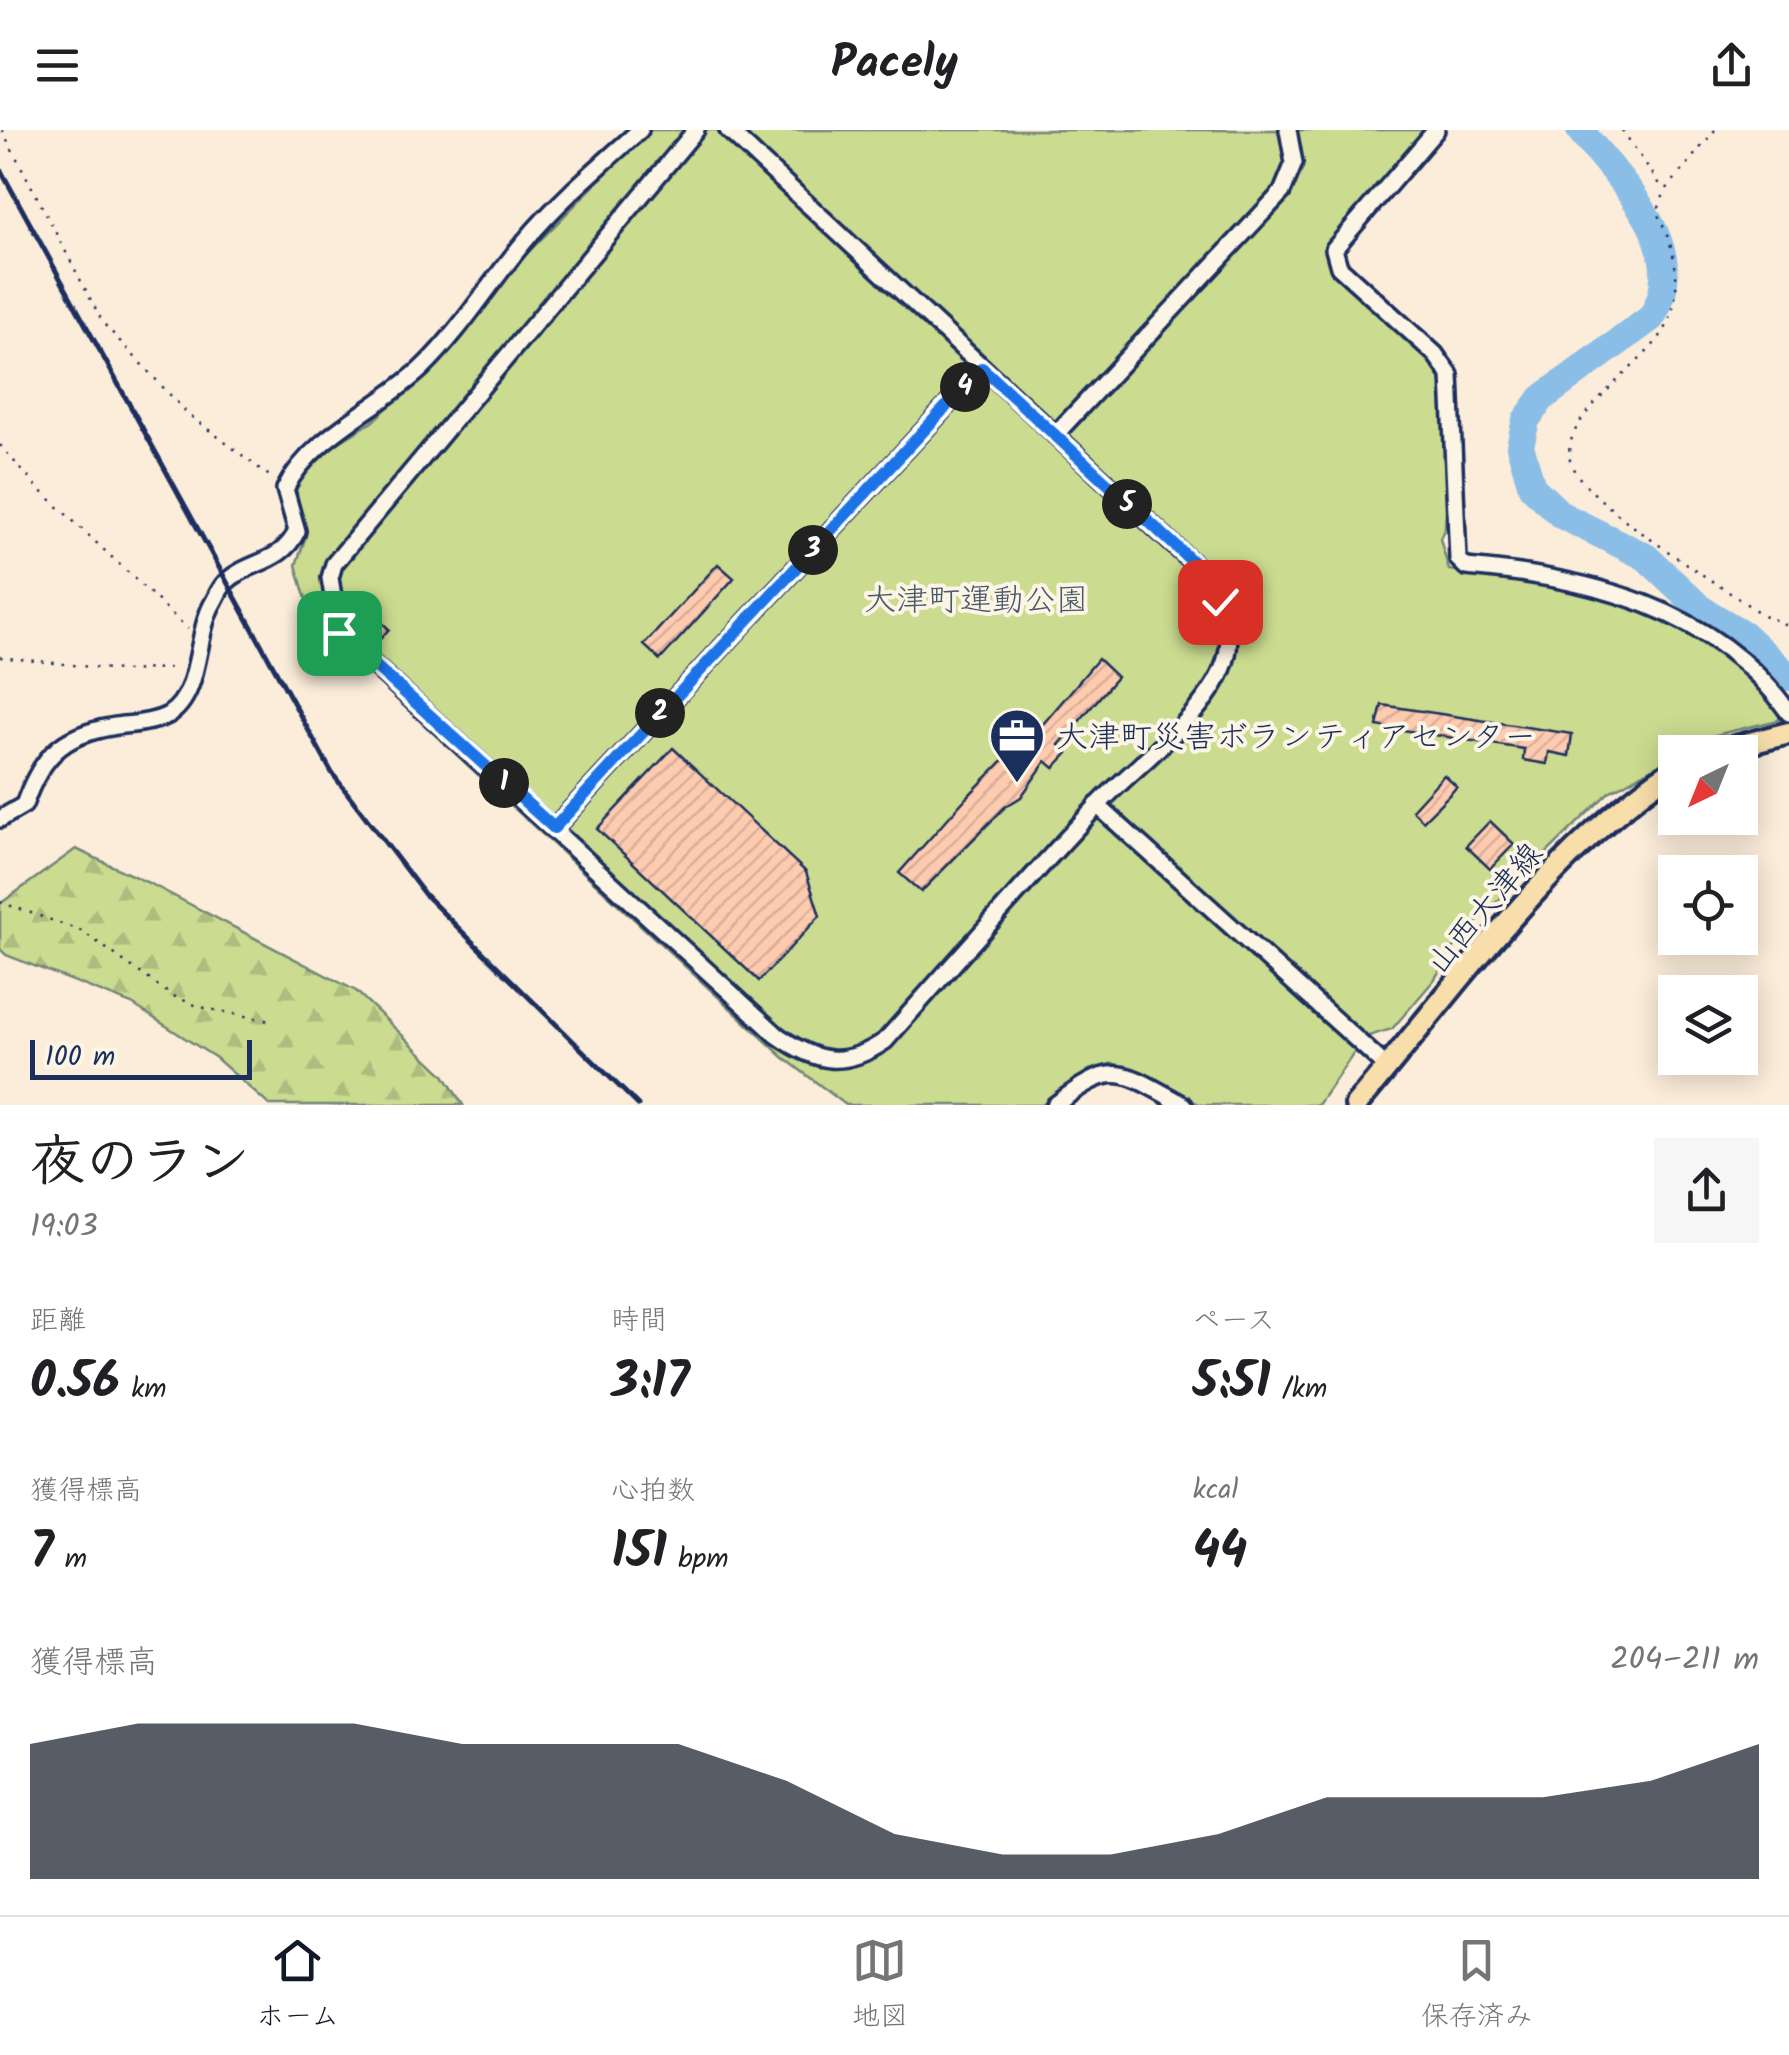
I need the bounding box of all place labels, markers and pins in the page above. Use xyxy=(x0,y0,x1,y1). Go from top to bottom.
pin: 4 xyxy=(940,362,990,412)
pin: 5 xyxy=(1102,479,1152,529)
pin: 3 xyxy=(788,525,838,575)
pin xyxy=(1178,560,1263,645)
pin xyxy=(297,591,382,676)
pin: 2 xyxy=(635,688,685,738)
office icon: 大津町災害ボランティアセンター xyxy=(987,706,1047,785)
place label: 大津町災害ボランティアセンター xyxy=(1056,713,1536,764)
pin: 1 xyxy=(479,758,529,808)

